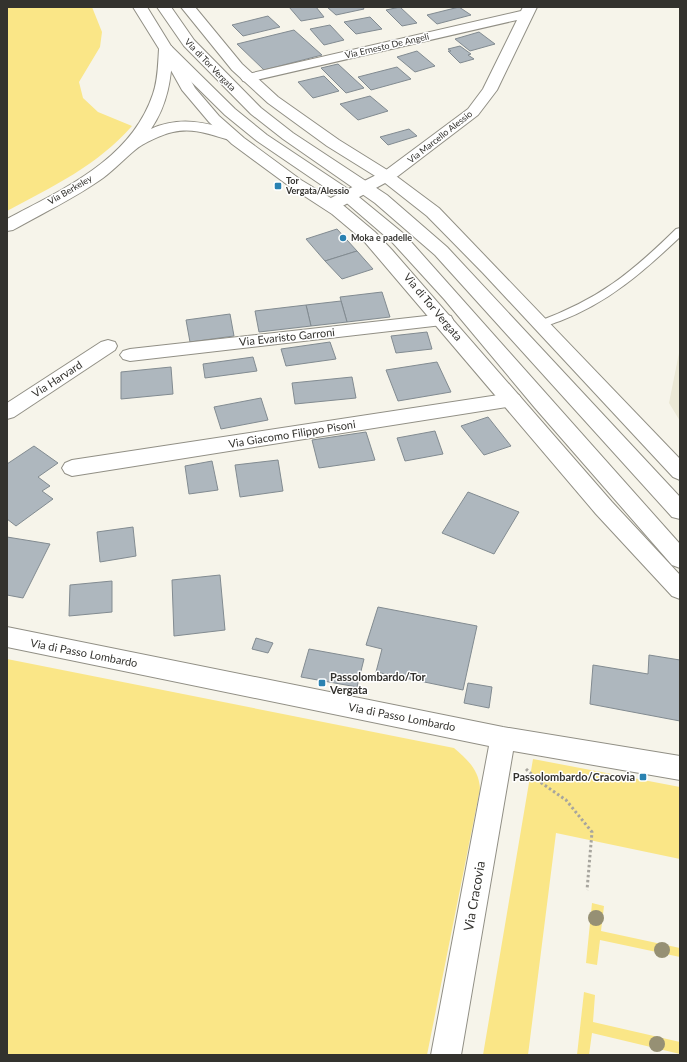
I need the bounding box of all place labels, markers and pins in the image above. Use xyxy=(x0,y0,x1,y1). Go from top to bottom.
place label: Tor Vergata/Alessio xyxy=(285,175,349,196)
marker: Tor Vergata/Alessio xyxy=(273,181,283,191)
place label: Moka e padelle xyxy=(351,232,412,243)
marker: Moka e padelle xyxy=(338,233,348,243)
place label: Passolombardo/Tor Vergata xyxy=(329,670,427,696)
marker: Passolombardo/Tor Vergata xyxy=(317,678,327,688)
place label: Passolombardo/Cracovia xyxy=(513,770,635,783)
marker: Passolombardo/Cracovia xyxy=(638,772,648,782)

